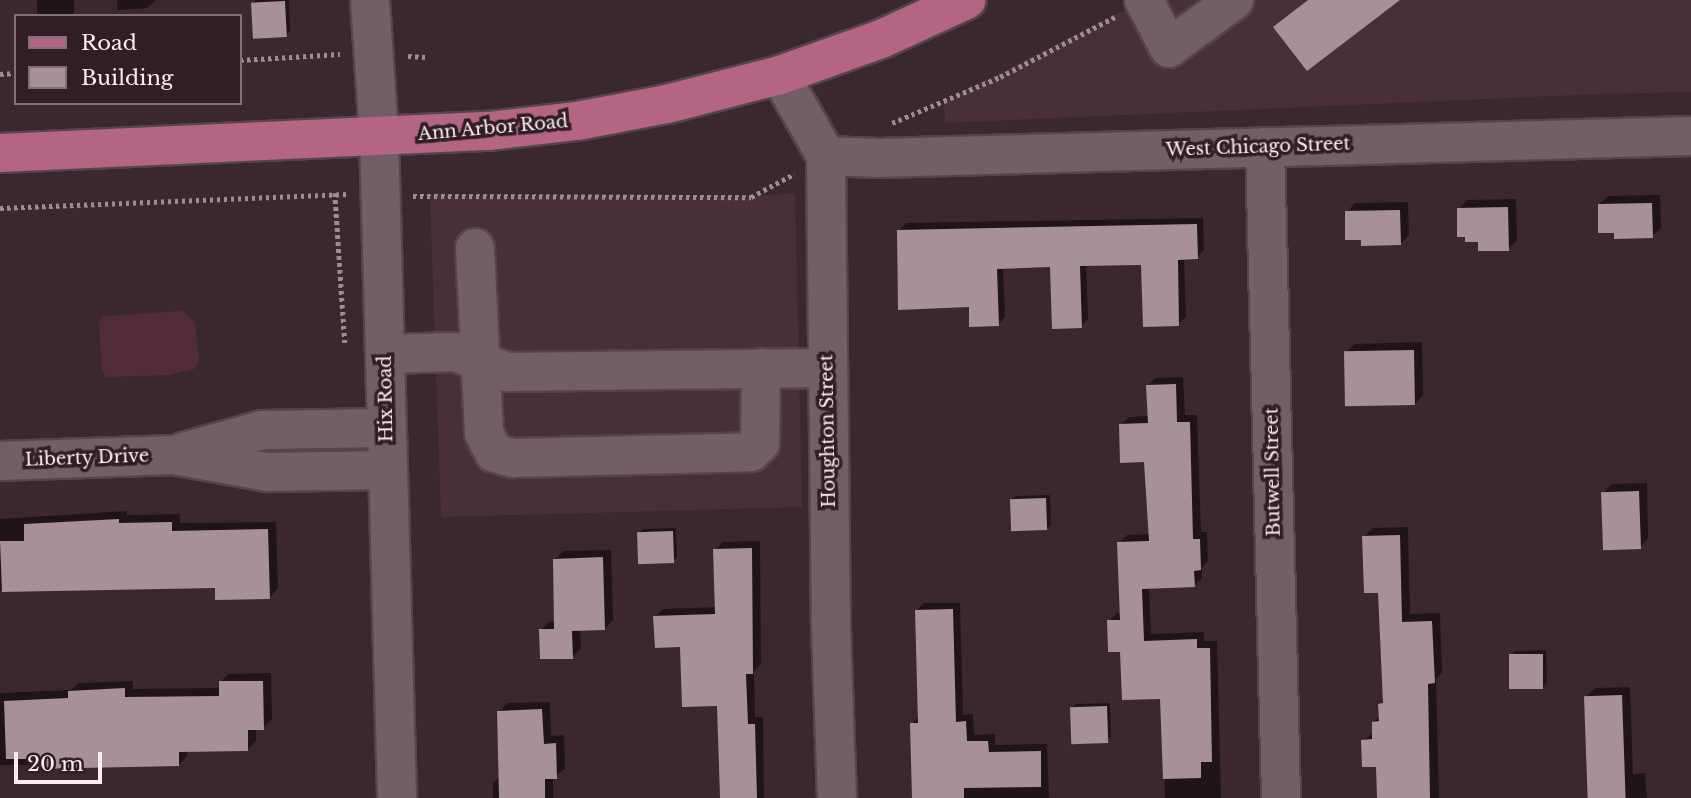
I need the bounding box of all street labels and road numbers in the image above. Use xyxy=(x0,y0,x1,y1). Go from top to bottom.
street label: Ann Arbor Road xyxy=(417,111,569,145)
street label: West Chicago Street xyxy=(1165,133,1351,161)
street label: Houghton Street xyxy=(816,354,840,508)
street label: Hix Road xyxy=(374,355,398,443)
street label: Butwell Street xyxy=(1261,407,1285,537)
street label: Liberty Drive xyxy=(24,445,150,471)

